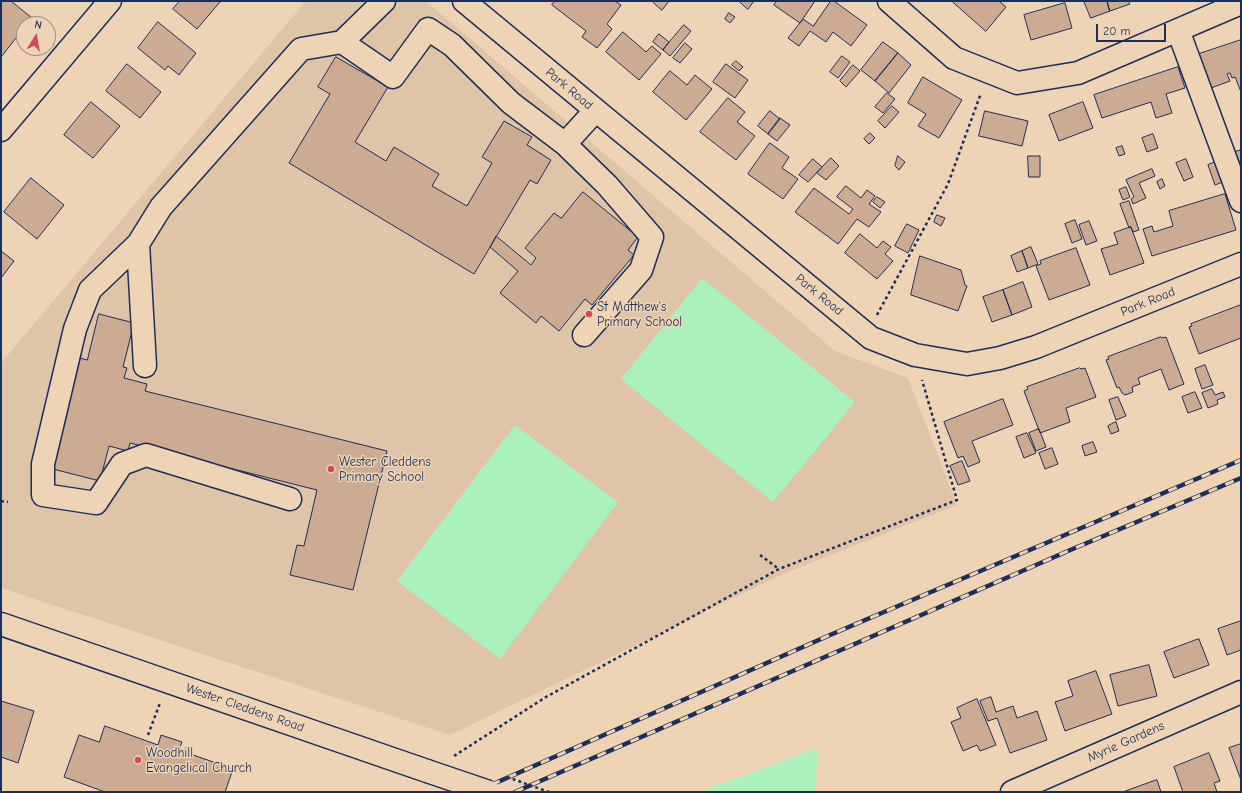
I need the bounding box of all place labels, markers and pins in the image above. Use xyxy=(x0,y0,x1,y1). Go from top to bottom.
place label: St Matthew's Primary School xyxy=(597,299,682,330)
marker: St Matthew's Primary School xyxy=(584,309,594,319)
place label: Wester Cleddens Primary School xyxy=(339,454,431,485)
marker: Wester Cleddens Primary School xyxy=(326,464,336,474)
place label: Woodhill Evangelical Church xyxy=(146,745,252,776)
marker: Woodhill Evangelical Church xyxy=(133,755,143,765)

